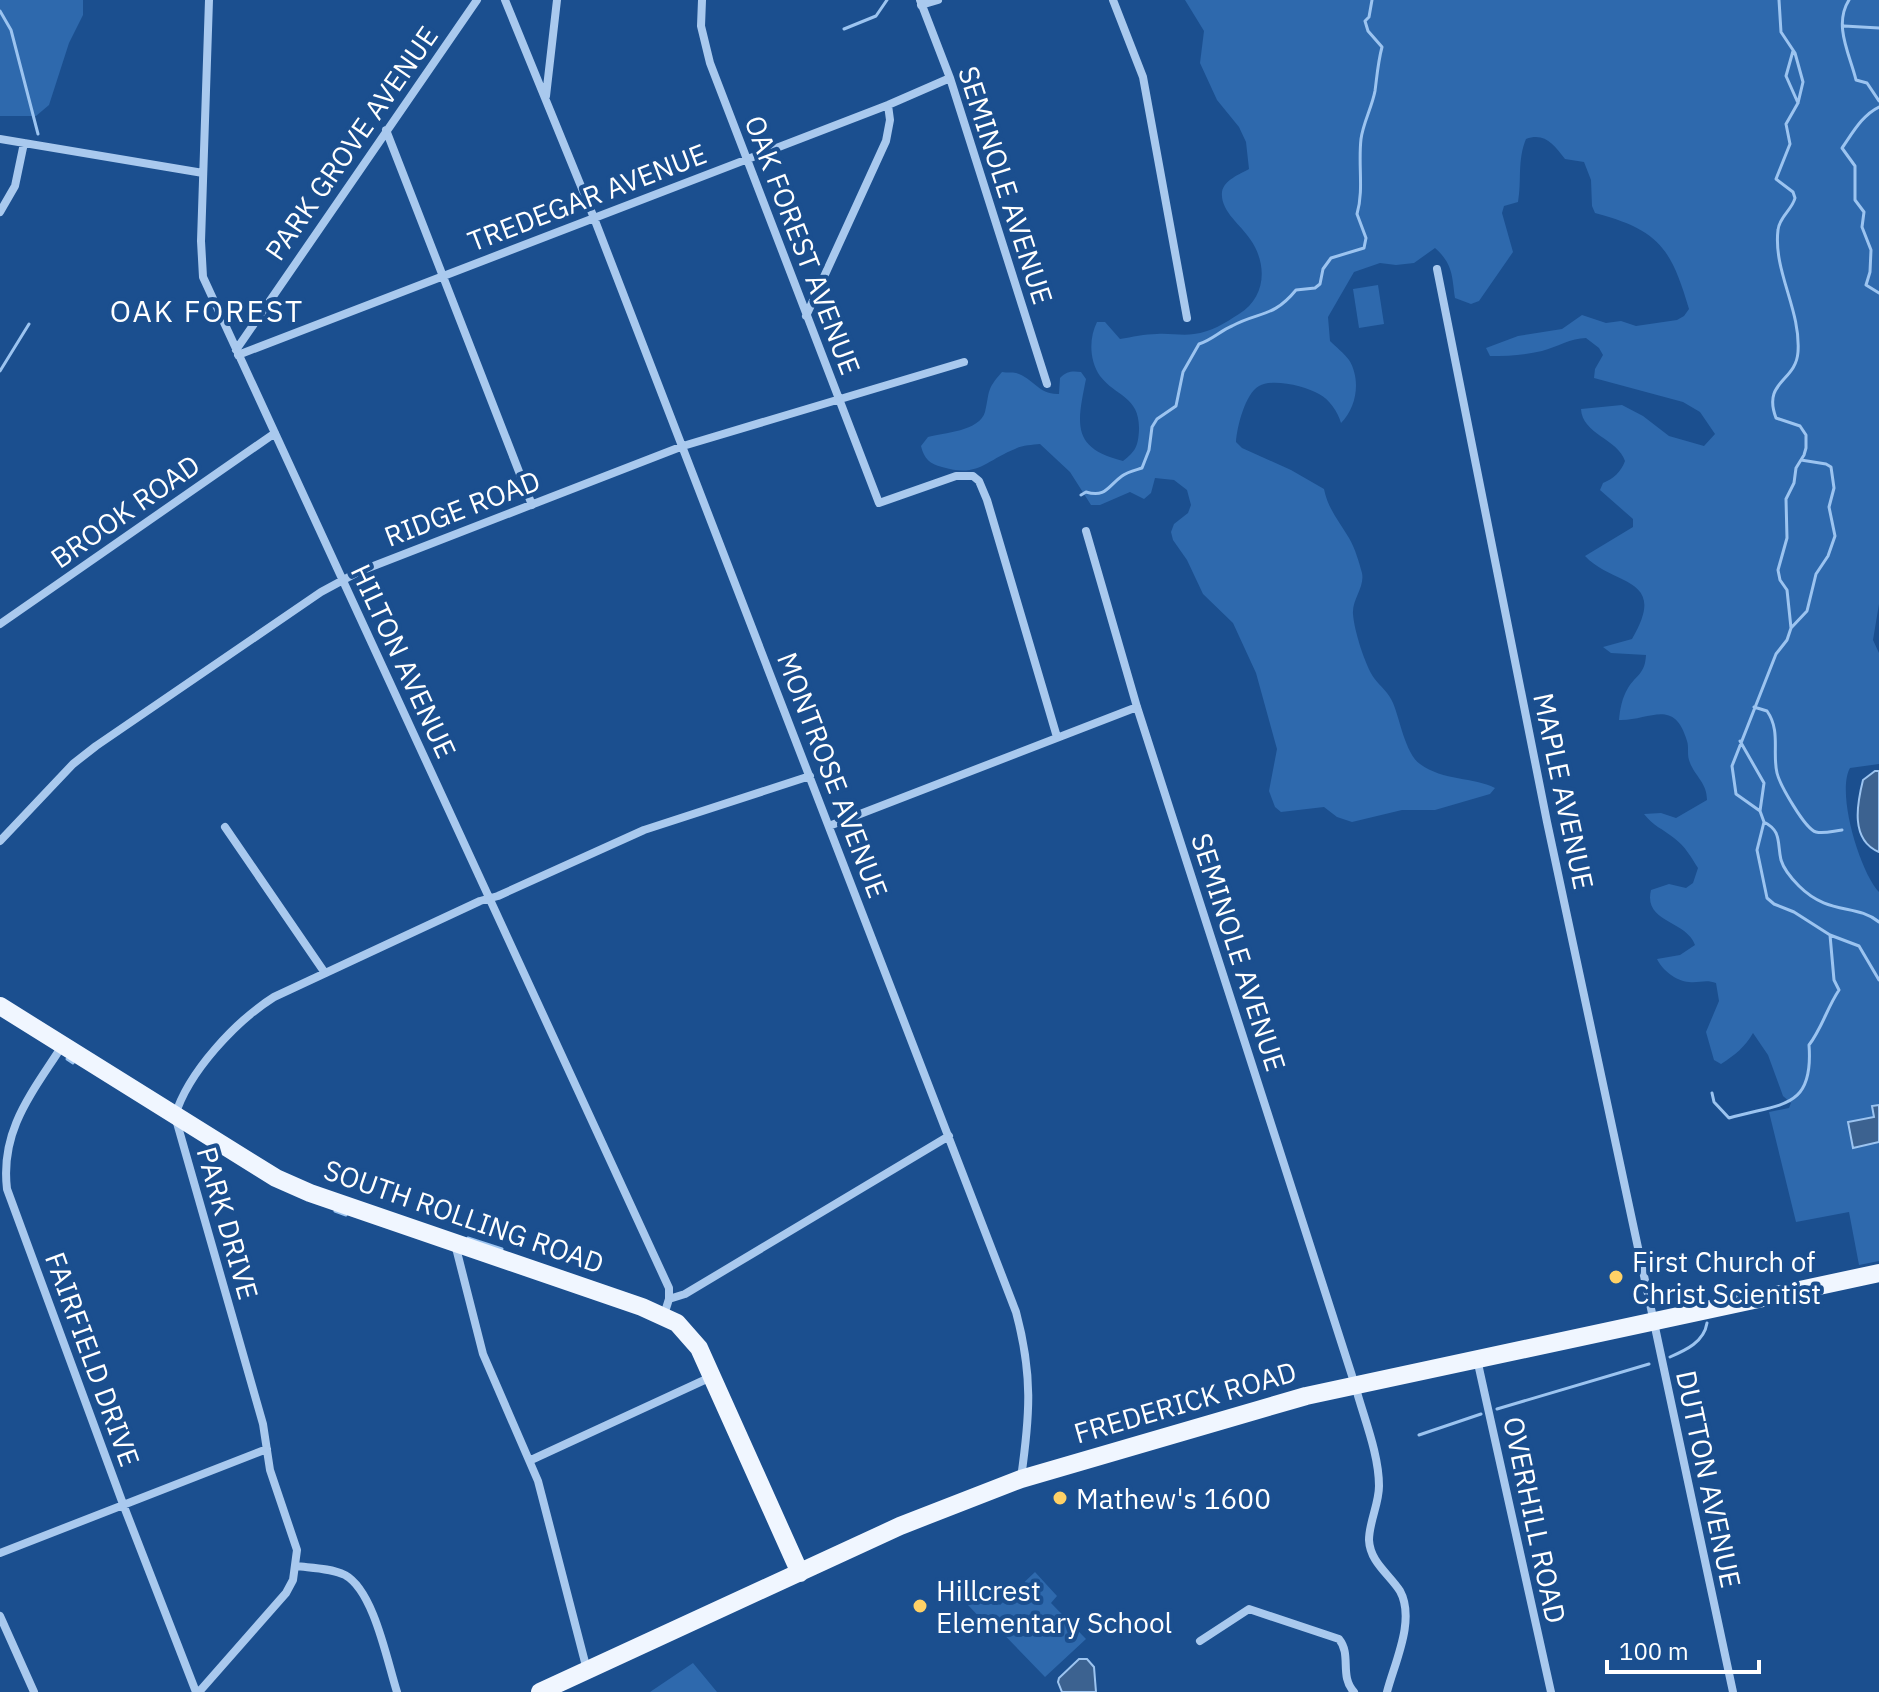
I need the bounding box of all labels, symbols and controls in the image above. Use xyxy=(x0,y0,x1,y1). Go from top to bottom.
street label: PARK GROVE AVENUE xyxy=(256,19,446,267)
street label: SEMINOLE AVENUE xyxy=(950,61,1062,309)
street label: OAK FOREST AVENUE xyxy=(736,110,870,380)
street label: TREDEGAR AVENUE xyxy=(462,134,712,260)
district label: OAK FOREST xyxy=(110,291,304,330)
street label: BROOK ROAD xyxy=(43,446,207,576)
street label: RIDGE ROAD xyxy=(379,461,545,555)
street label: HILTON AVENUE xyxy=(343,558,465,764)
street label: MONTROSE AVENUE xyxy=(769,647,897,903)
street label: MAPLE AVENUE xyxy=(1525,689,1603,893)
street label: SEMINOLE AVENUE xyxy=(1183,828,1295,1076)
street label: PARK DRIVE xyxy=(189,1142,267,1304)
street label: SOUTH ROLLING ROAD xyxy=(319,1151,609,1281)
place label: First Church of Christ Scientist xyxy=(1632,1243,1821,1312)
street label: FAIRFIELD DRIVE xyxy=(37,1247,149,1471)
marker: First Church of Christ Scientist xyxy=(1607,1268,1625,1286)
street label: FREDERICK ROAD xyxy=(1070,1353,1300,1451)
street label: DUTTON AVENUE xyxy=(1668,1367,1750,1591)
street label: OVERHILL ROAD xyxy=(1495,1413,1575,1627)
place label: Mathew's 1600 xyxy=(1076,1480,1271,1517)
marker: Mathew's 1600 xyxy=(1051,1489,1069,1507)
place label: Hillcrest Elementary School xyxy=(936,1572,1172,1641)
marker: Hillcrest Elementary School xyxy=(911,1597,929,1615)
scale bar xyxy=(1607,1624,1759,1674)
text: 100 m xyxy=(1619,1635,1689,1667)

